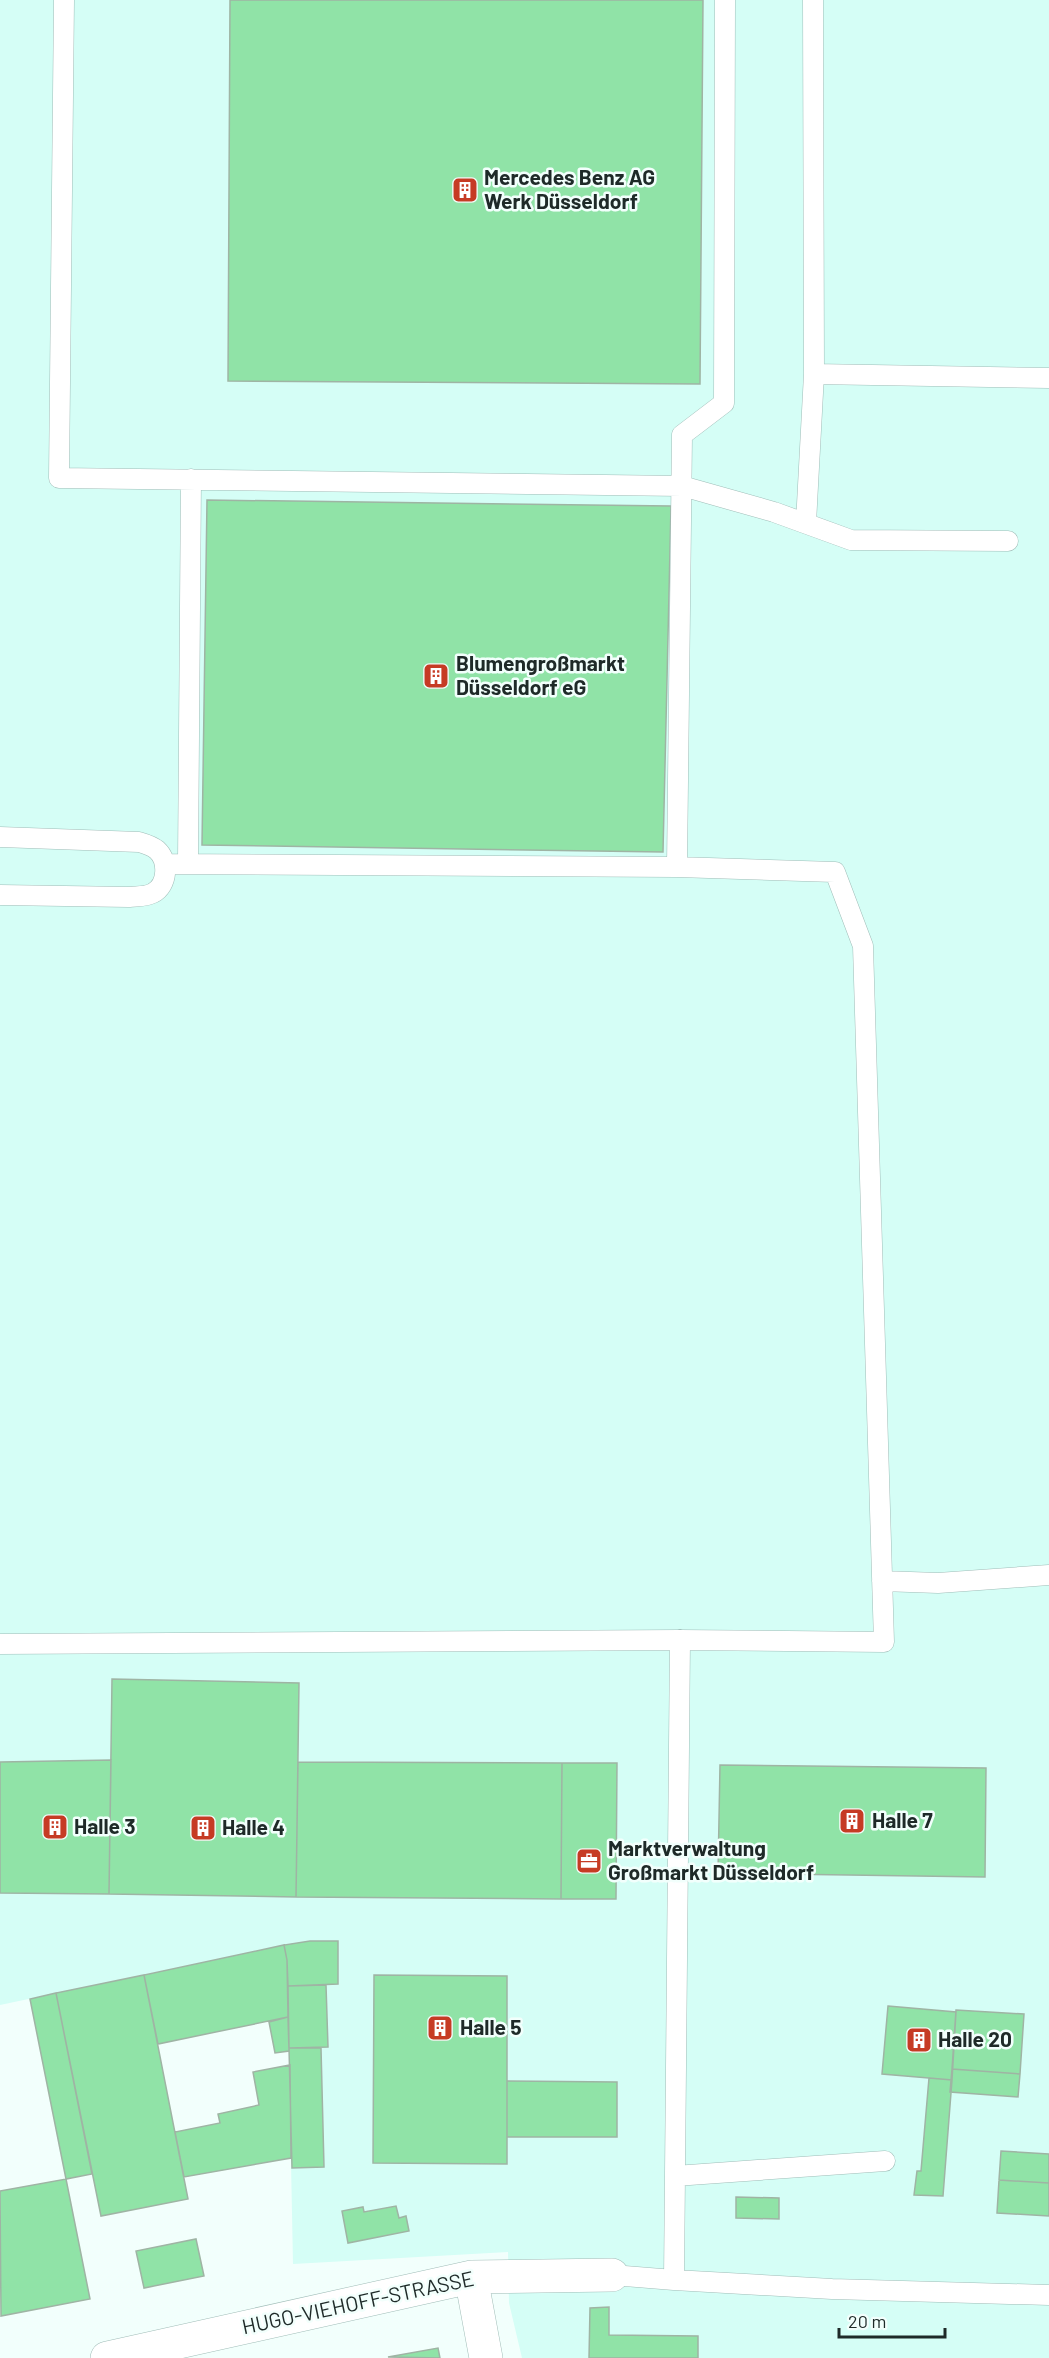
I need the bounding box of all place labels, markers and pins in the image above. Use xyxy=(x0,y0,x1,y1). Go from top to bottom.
place label: Mercedes Benz AG Werk Düsseldorf xyxy=(484,164,655,213)
building icon: Mercedes Benz AG Werk Düsseldorf xyxy=(450,175,480,205)
place label: Blumengroßmarkt Düsseldorf eG xyxy=(456,650,625,699)
building icon: Blumengroßmarkt Düsseldorf eG xyxy=(421,661,451,691)
building icon: Halle 7 xyxy=(837,1806,867,1836)
place label: Halle 7 xyxy=(872,1807,933,1832)
building icon: Halle 3 xyxy=(40,1812,70,1842)
place label: Halle 3 xyxy=(74,1813,136,1838)
building icon: Halle 4 xyxy=(188,1813,218,1843)
place label: Halle 4 xyxy=(222,1814,285,1839)
place label: Marktverwaltung Großmarkt Düsseldorf xyxy=(608,1835,814,1884)
office icon: Marktverwaltung Großmarkt Düsseldorf xyxy=(574,1846,604,1876)
building icon: Halle 5 xyxy=(425,2013,455,2043)
place label: Halle 5 xyxy=(460,2014,522,2039)
building icon: Halle 20 xyxy=(904,2025,934,2055)
place label: Halle 20 xyxy=(938,2026,1012,2051)

